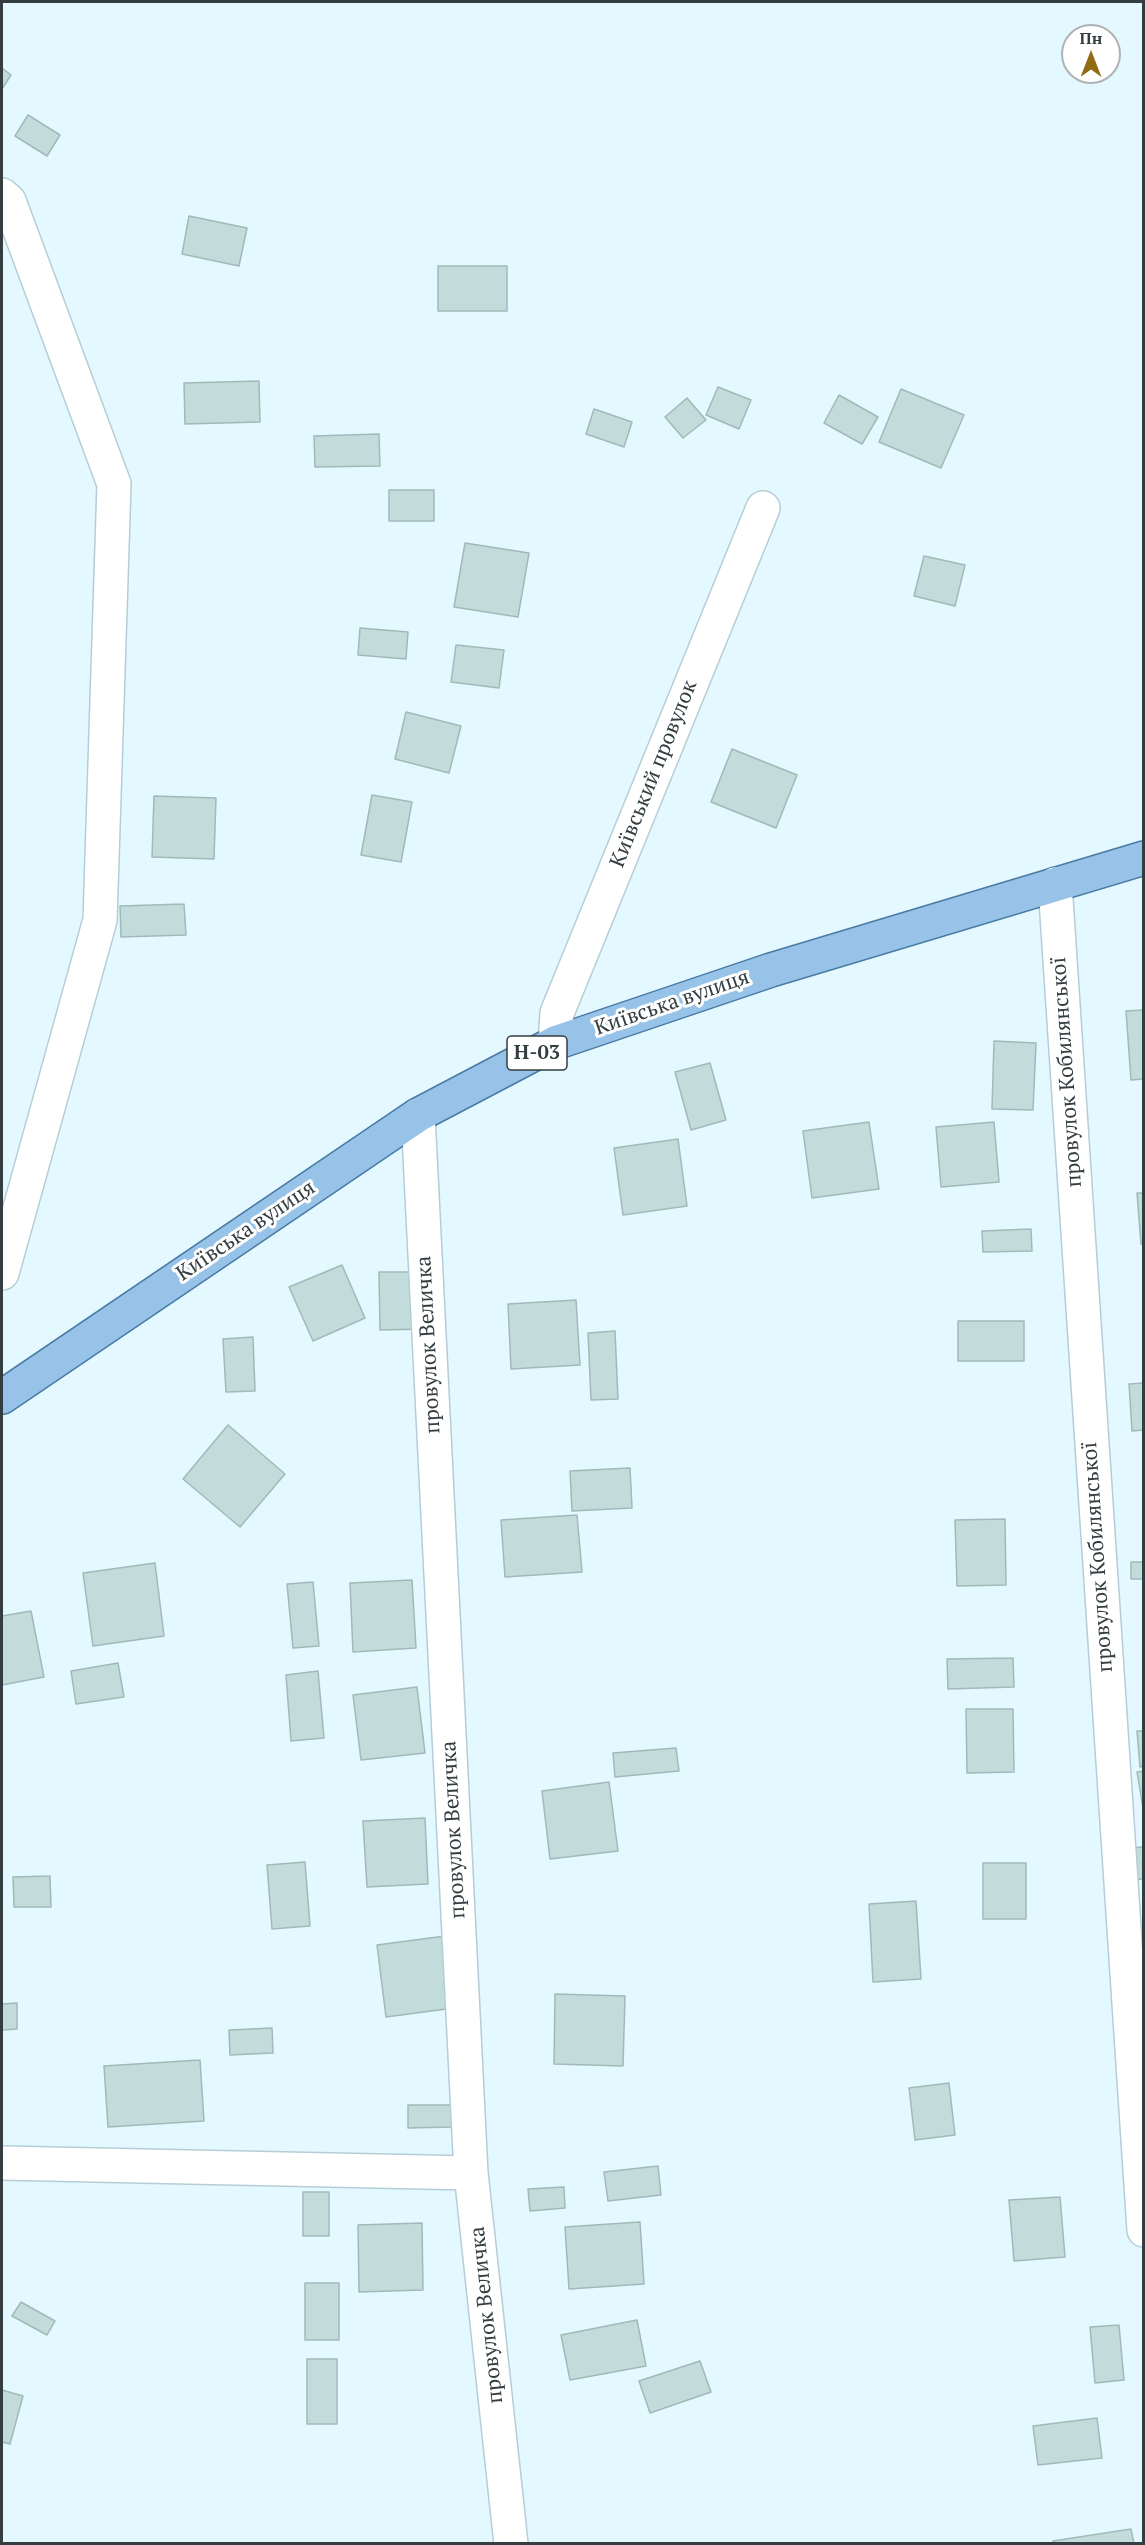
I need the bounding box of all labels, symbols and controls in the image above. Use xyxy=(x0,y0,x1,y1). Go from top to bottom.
north arrow xyxy=(1061,24,1121,84)
text: Пн xyxy=(1080,27,1102,49)
street label: Київський провулок xyxy=(605,677,703,871)
street label: провулок Кобилянської xyxy=(1046,956,1088,1188)
street label: Київська вулиця xyxy=(591,965,753,1041)
road number: Н-03 xyxy=(507,1036,567,1070)
street label: Київська вулиця xyxy=(172,1175,320,1287)
street label: провулок Величка xyxy=(412,1255,446,1435)
street label: провулок Кобилянської xyxy=(1077,1441,1119,1673)
street label: провулок Величка xyxy=(437,1740,471,1920)
street label: провулок Величка xyxy=(465,2225,509,2405)

